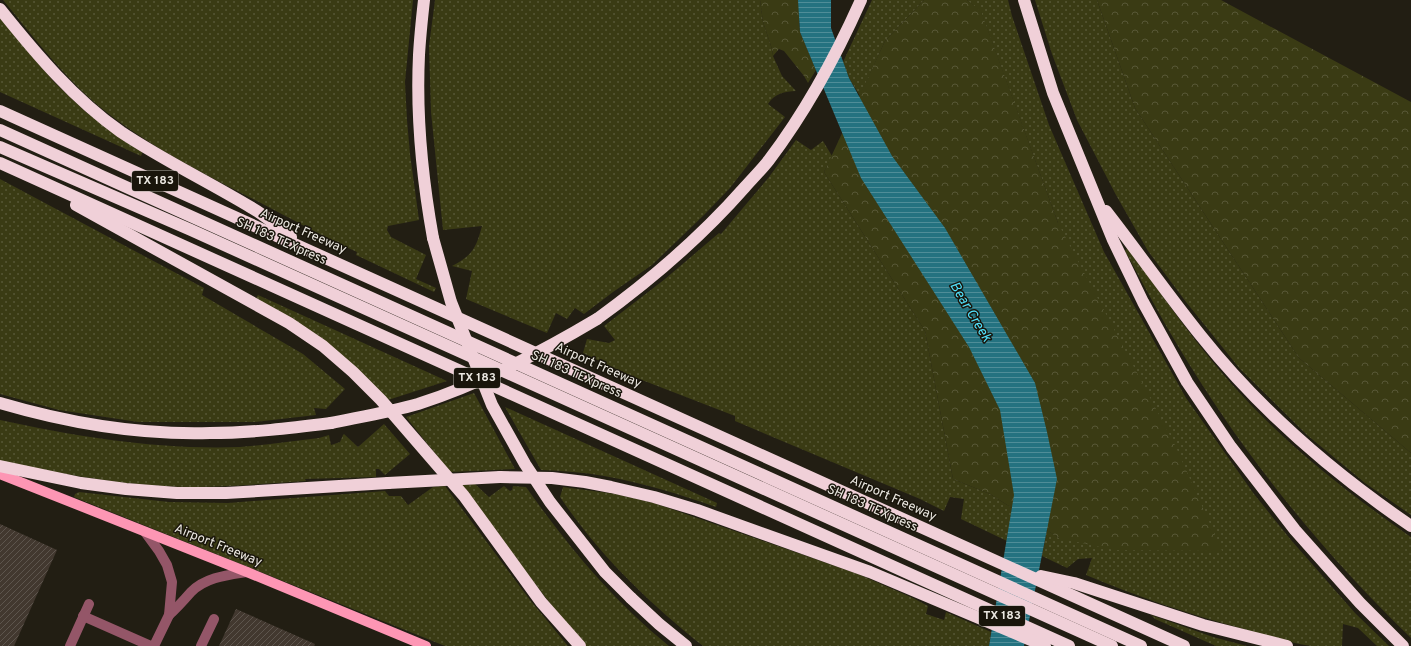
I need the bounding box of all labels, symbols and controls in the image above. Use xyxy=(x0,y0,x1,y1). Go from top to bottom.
road number: TX 183 xyxy=(132,171,178,191)
street label: Airport Freeway xyxy=(257,206,349,258)
street label: SH 183 TEXpress xyxy=(233,215,329,269)
water label: Bear Creek xyxy=(945,279,995,346)
street label: Airport Freeway xyxy=(552,340,644,392)
street label: SH 183 TEXpress xyxy=(528,348,624,402)
road number: TX 183 xyxy=(454,368,500,388)
street label: Airport Freeway xyxy=(847,473,939,525)
street label: SH 183 TEXpress xyxy=(824,482,920,536)
street label: Airport Freeway xyxy=(172,521,264,571)
road number: TX 183 xyxy=(979,606,1025,626)

